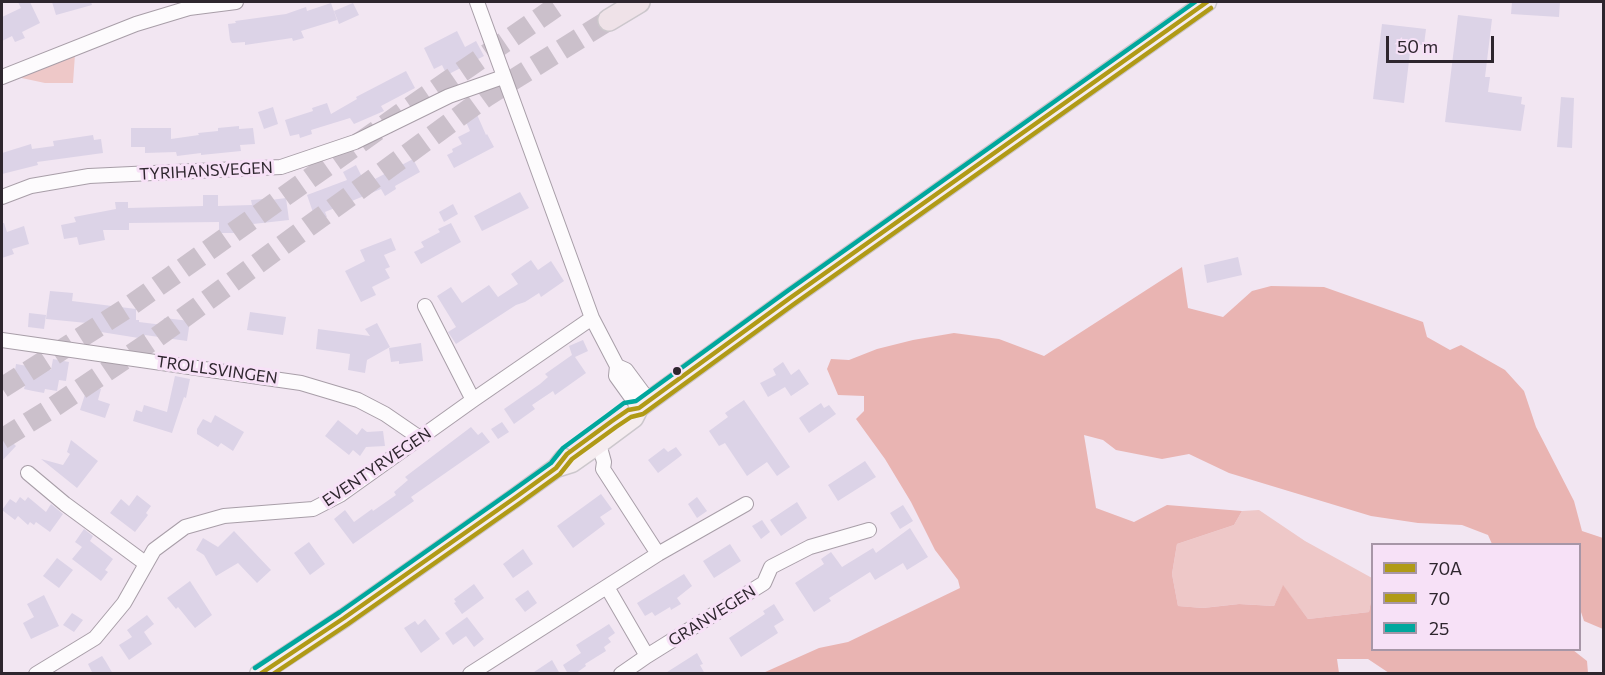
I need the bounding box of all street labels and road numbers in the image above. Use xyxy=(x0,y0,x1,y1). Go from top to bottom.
street label: TYRIHANSVEGEN xyxy=(139,158,273,184)
street label: TROLLSVINGEN xyxy=(155,352,279,388)
street label: EVENTYRVEGEN xyxy=(319,424,435,510)
street label: GRANVEGEN xyxy=(665,582,759,650)

